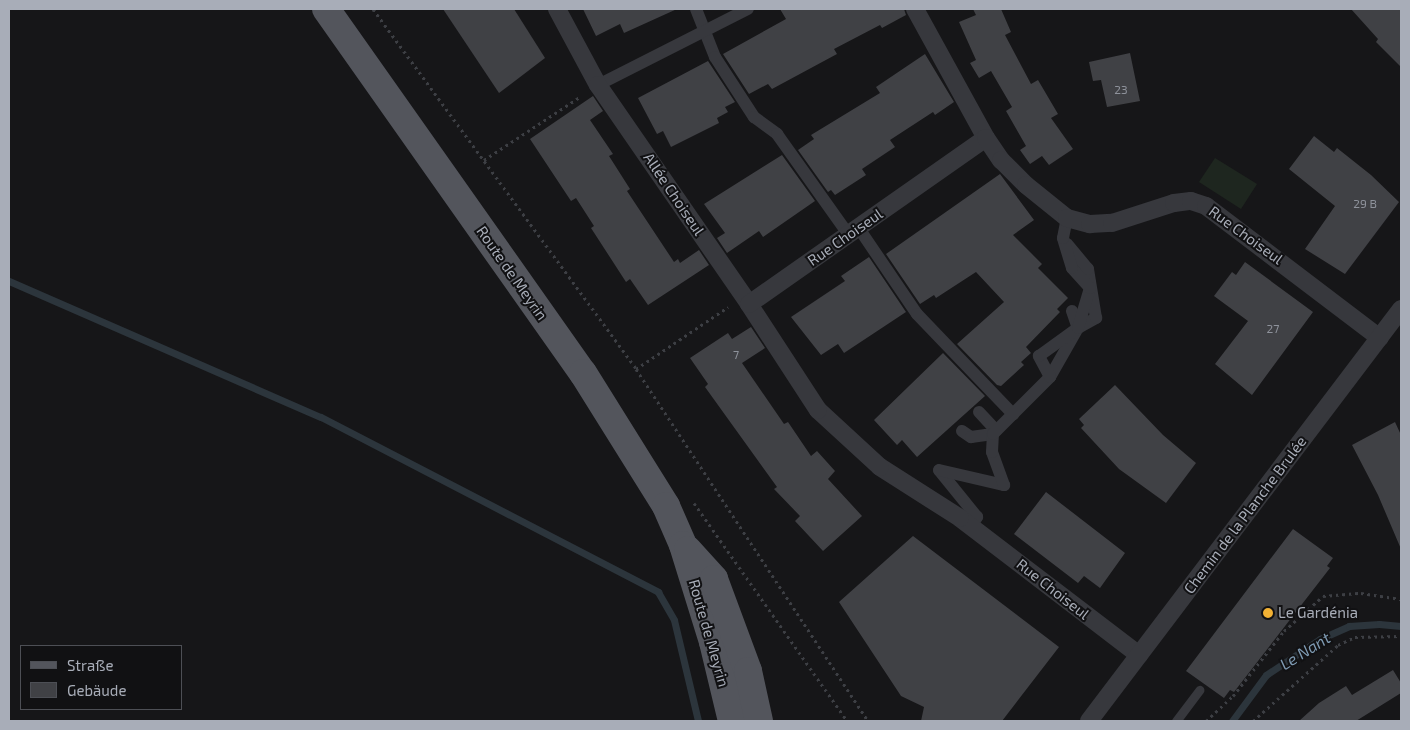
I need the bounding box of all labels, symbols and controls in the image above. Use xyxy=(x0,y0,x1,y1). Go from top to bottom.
house number: 23 xyxy=(1114,83,1128,97)
street label: Allée Choiseul xyxy=(640,149,708,239)
house number: 29 B xyxy=(1353,197,1377,211)
street label: Rue Choiseul xyxy=(1205,202,1287,268)
street label: Rue Choiseul xyxy=(804,205,886,269)
street label: Route de Meyrin xyxy=(473,222,551,324)
house number: 27 xyxy=(1267,322,1279,336)
house number: 7 xyxy=(733,348,739,362)
street label: Chemin de la Planche Brulée xyxy=(1180,433,1310,597)
street label: Rue Choiseul xyxy=(1013,555,1093,623)
street label: Route de Meyrin xyxy=(685,577,733,689)
place label: Le Gardénia xyxy=(1278,604,1358,622)
marker: Le Gardénia xyxy=(1262,607,1274,619)
water label: Le Nant xyxy=(1276,628,1334,674)
legend xyxy=(20,645,182,710)
text: Straße xyxy=(67,656,113,674)
text: Gebäude xyxy=(67,681,126,699)

